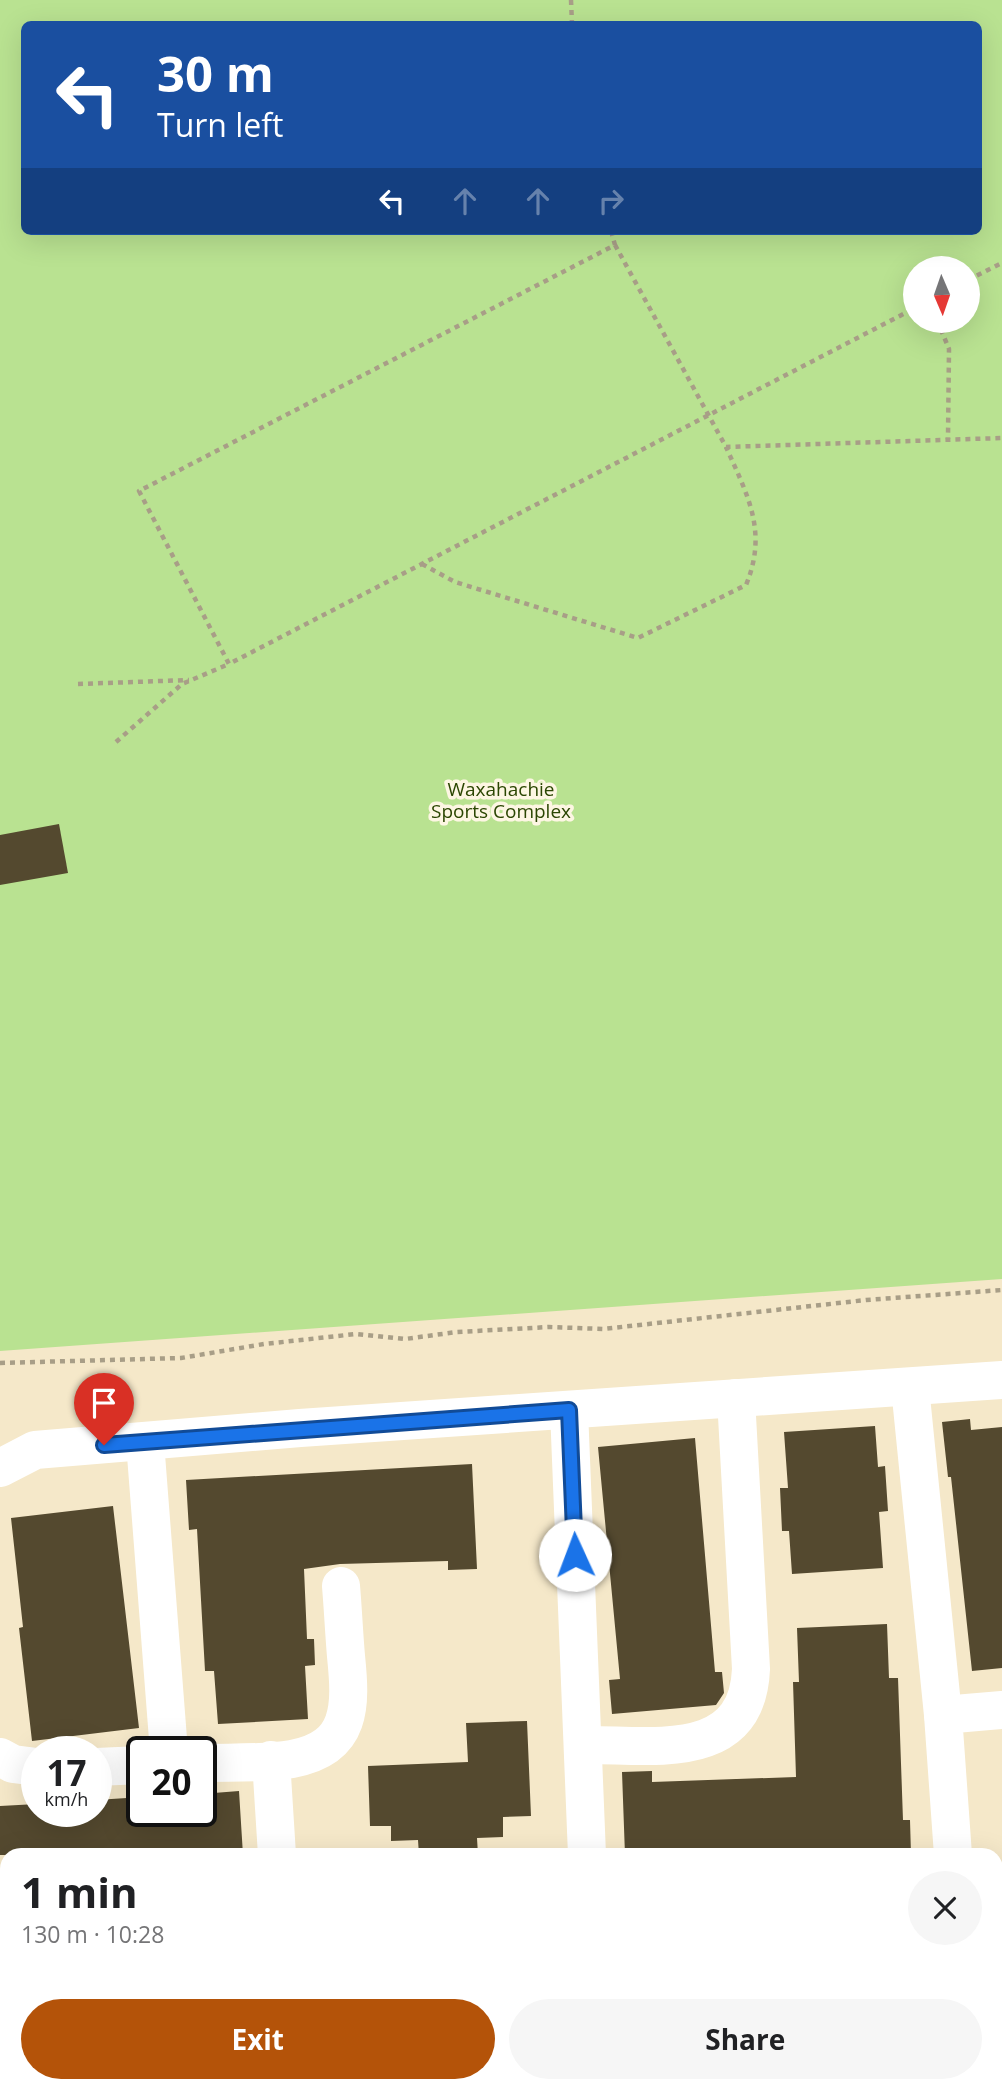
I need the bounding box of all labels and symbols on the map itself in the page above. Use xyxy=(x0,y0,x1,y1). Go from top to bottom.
north arrow xyxy=(903,256,980,332)
park label: Waxahachie Sports Complex xyxy=(431,776,571,824)
pin xyxy=(74,1373,134,1445)
position arrow xyxy=(538,1518,612,1592)
speed limit sign: 20 xyxy=(126,1736,217,1827)

